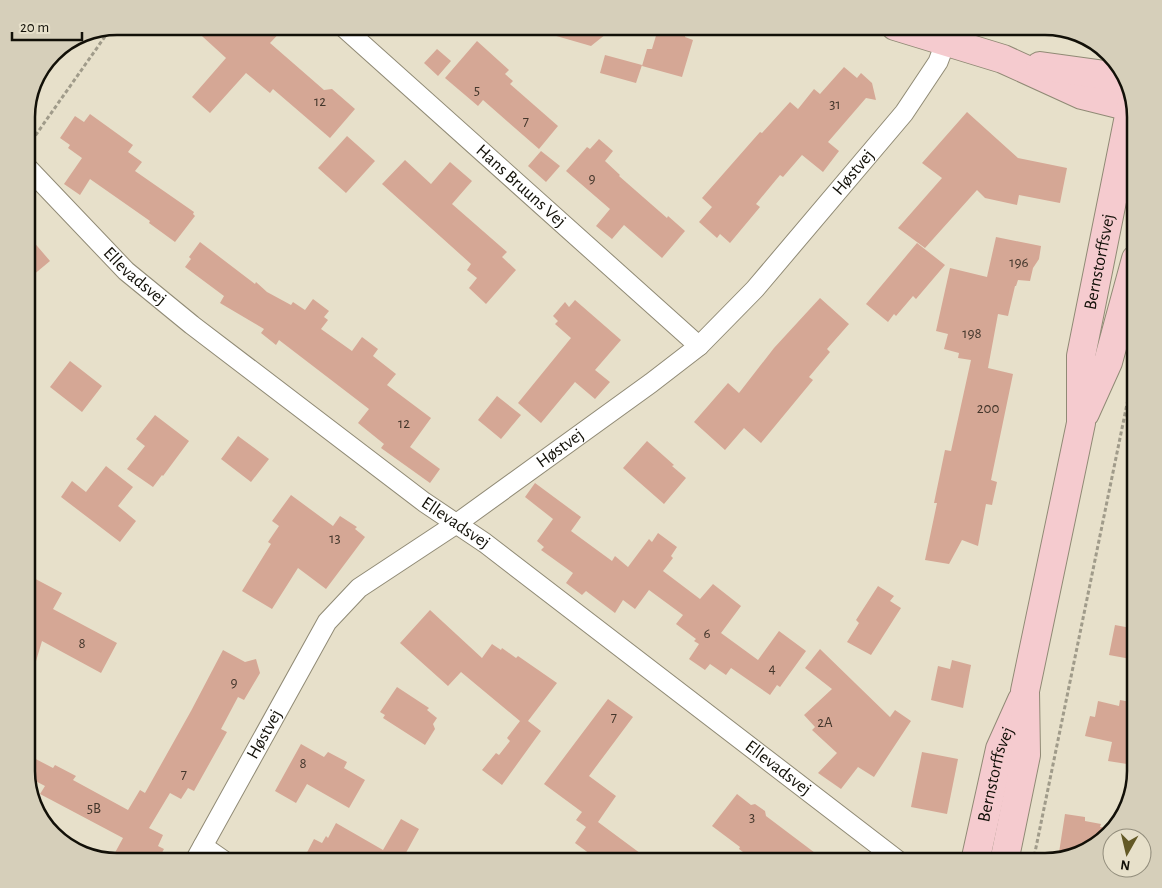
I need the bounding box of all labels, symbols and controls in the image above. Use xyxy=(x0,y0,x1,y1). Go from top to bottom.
scale bar xyxy=(12,10,82,42)
text: 20 m xyxy=(20,20,49,35)
house number: 5 xyxy=(474,83,480,98)
house number: 12 xyxy=(314,94,326,109)
house number: 31 xyxy=(829,97,841,112)
house number: 7 xyxy=(523,114,529,129)
street label: Hans Bruuns Vej xyxy=(472,141,569,231)
street label: Høstvej xyxy=(829,146,878,199)
house number: 9 xyxy=(588,171,596,186)
street label: Bernstorffsvej xyxy=(1081,212,1118,312)
street label: Ellevadsvej xyxy=(99,244,170,309)
house number: 196 xyxy=(1009,255,1029,270)
house number: 198 xyxy=(962,326,982,341)
house number: 200 xyxy=(977,401,999,416)
house number: 12 xyxy=(398,416,410,431)
street label: Høstvej xyxy=(533,426,587,472)
street label: Ellevadsvej xyxy=(418,494,493,552)
house number: 13 xyxy=(329,531,341,546)
house number: 6 xyxy=(703,626,711,641)
house number: 8 xyxy=(78,636,86,651)
house number: 4 xyxy=(768,661,776,676)
house number: 9 xyxy=(230,675,238,690)
street label: Høstvej xyxy=(244,706,286,762)
house number: 7 xyxy=(611,710,617,725)
house number: 2A xyxy=(817,715,833,730)
street label: Bernstorffsvej xyxy=(975,724,1018,824)
street label: Ellevadsvej xyxy=(741,737,814,799)
house number: 8 xyxy=(299,756,307,771)
house number: 7 xyxy=(181,767,187,782)
house number: 5B xyxy=(87,801,101,816)
house number: 3 xyxy=(749,810,755,825)
north arrow xyxy=(1102,828,1152,878)
text: N xyxy=(1120,857,1131,872)

